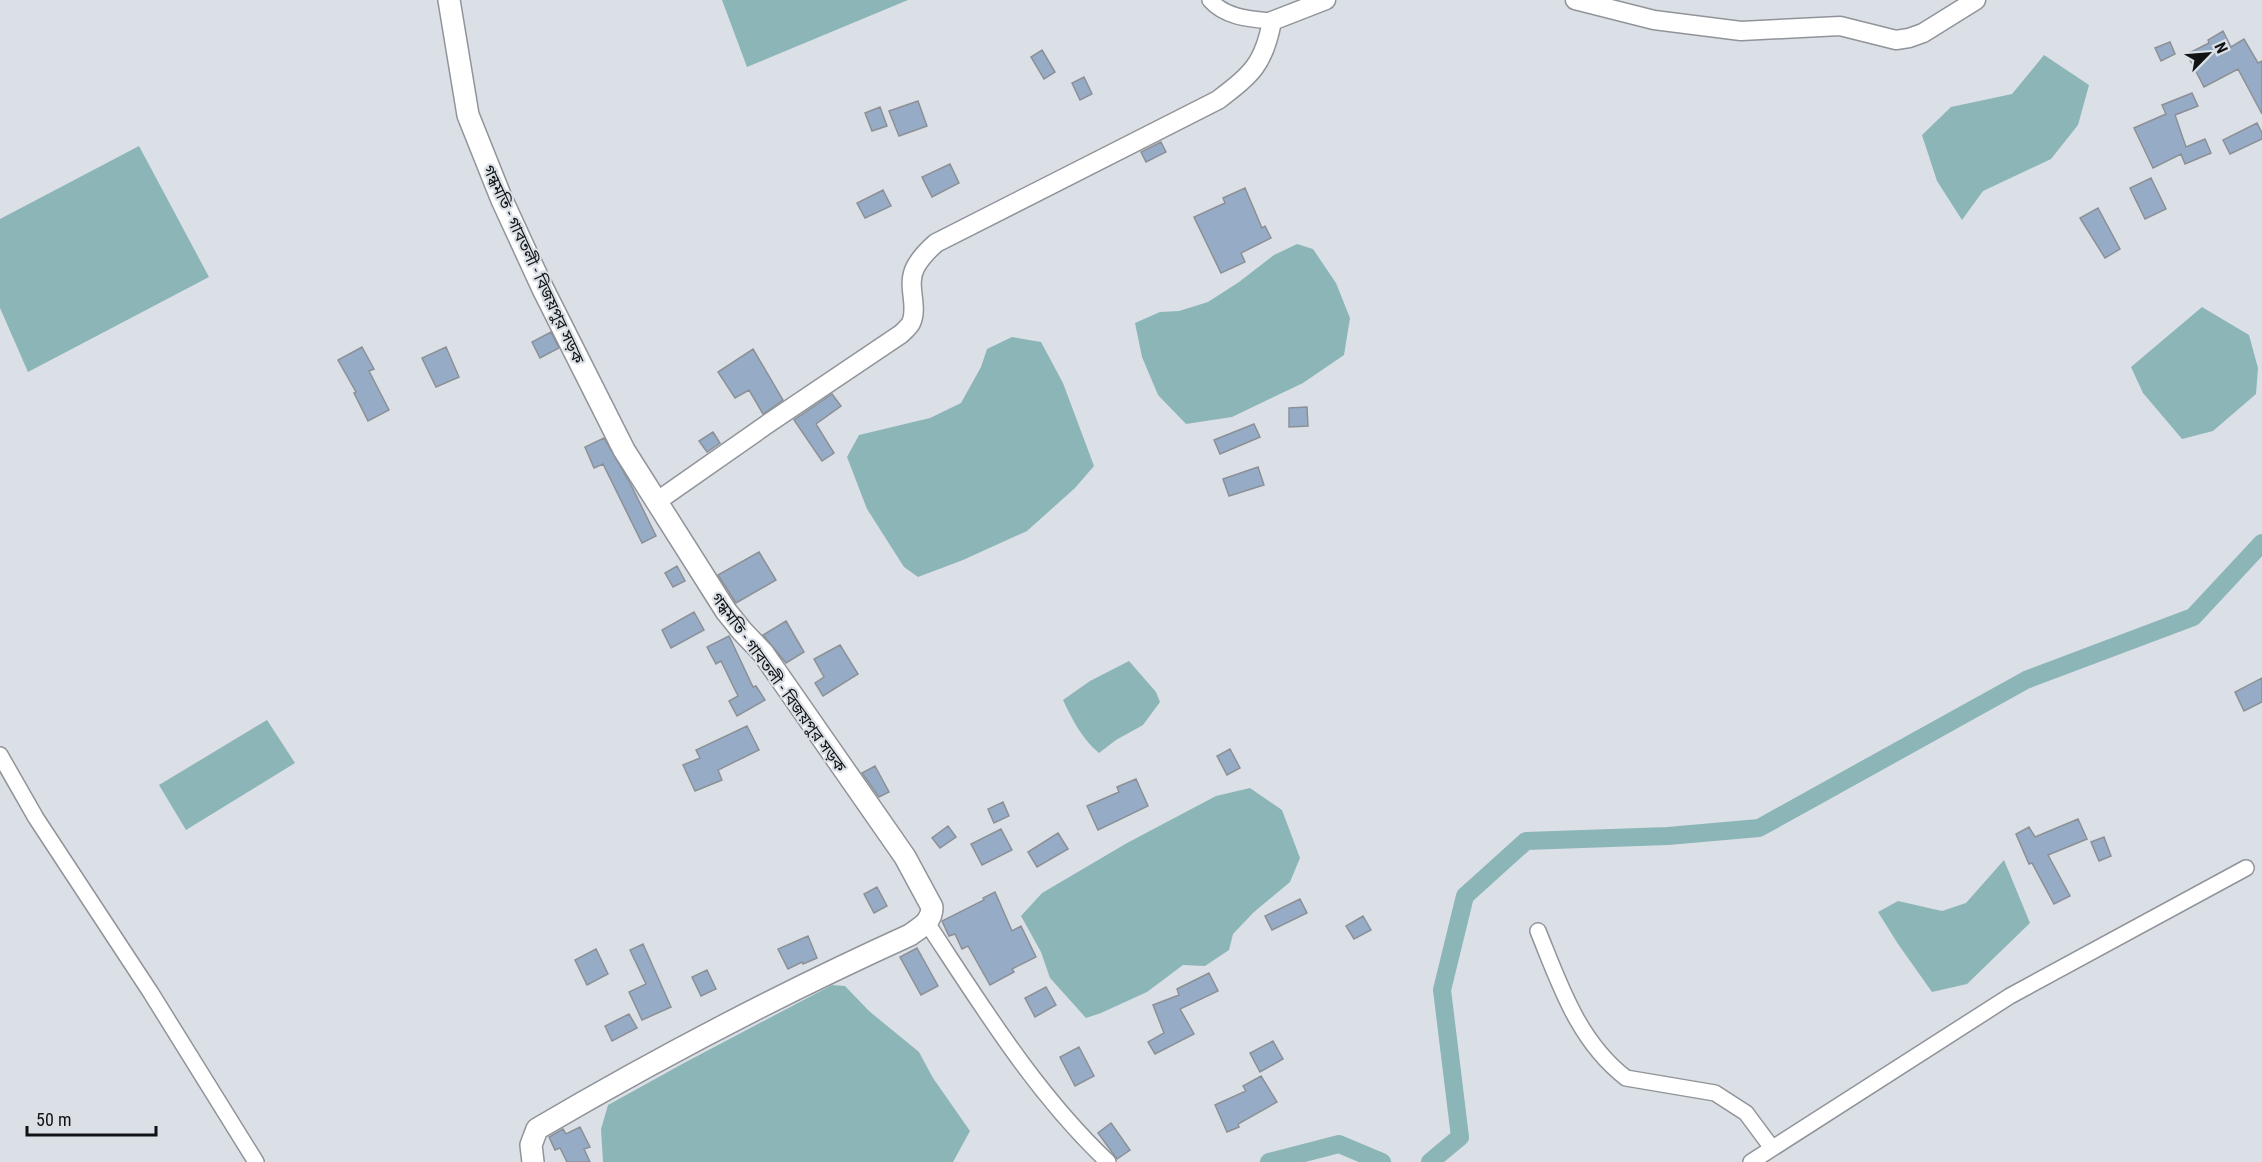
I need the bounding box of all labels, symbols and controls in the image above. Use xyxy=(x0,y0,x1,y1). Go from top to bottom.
north arrow xyxy=(2178,24,2238,84)
text: N xyxy=(2210,39,2232,56)
street label: গন্ধমতি - গাবতলী - বিজয়পুর সড়ক xyxy=(479,162,588,368)
street label: গন্ধমতি - গাবতলী - বিজয়পুর সড়ক xyxy=(707,589,851,777)
scale bar xyxy=(27,1099,156,1137)
text: 50 m xyxy=(36,1109,71,1130)

